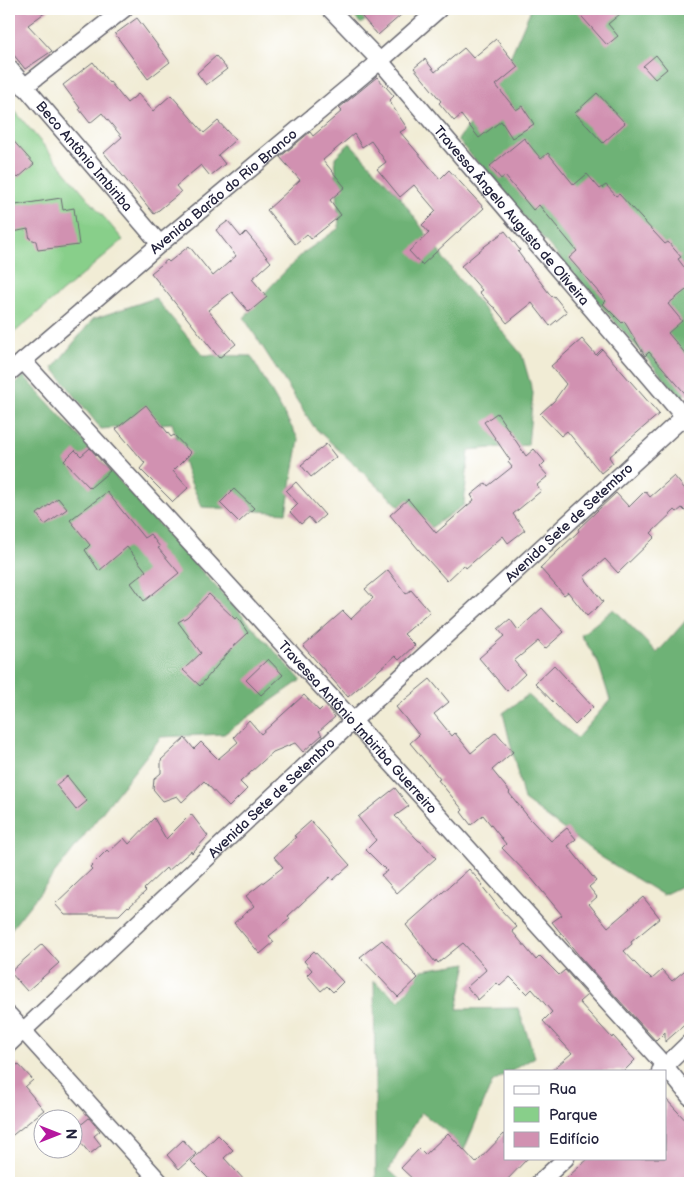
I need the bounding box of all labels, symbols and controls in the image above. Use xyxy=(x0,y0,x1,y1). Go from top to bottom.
street label: Beco Antônio Imbiriba xyxy=(33,97,137,215)
street label: Travessa Ângelo Augusto de Oliveira xyxy=(430,122,593,309)
street label: Avenida Barão do Rio Branco xyxy=(146,125,300,258)
street label: Avenida Sete de Setembro xyxy=(501,459,636,586)
street label: Travessa Antônio Imbiriba Guerreiro xyxy=(275,637,441,817)
street label: Avenida Sete de Setembro xyxy=(204,734,338,861)
legend xyxy=(504,1070,666,1160)
text: Rua xyxy=(549,1080,577,1099)
text: Parque xyxy=(549,1106,598,1125)
north arrow xyxy=(32,1110,82,1160)
text: N xyxy=(62,1129,79,1139)
text: Edifício xyxy=(549,1130,599,1149)

